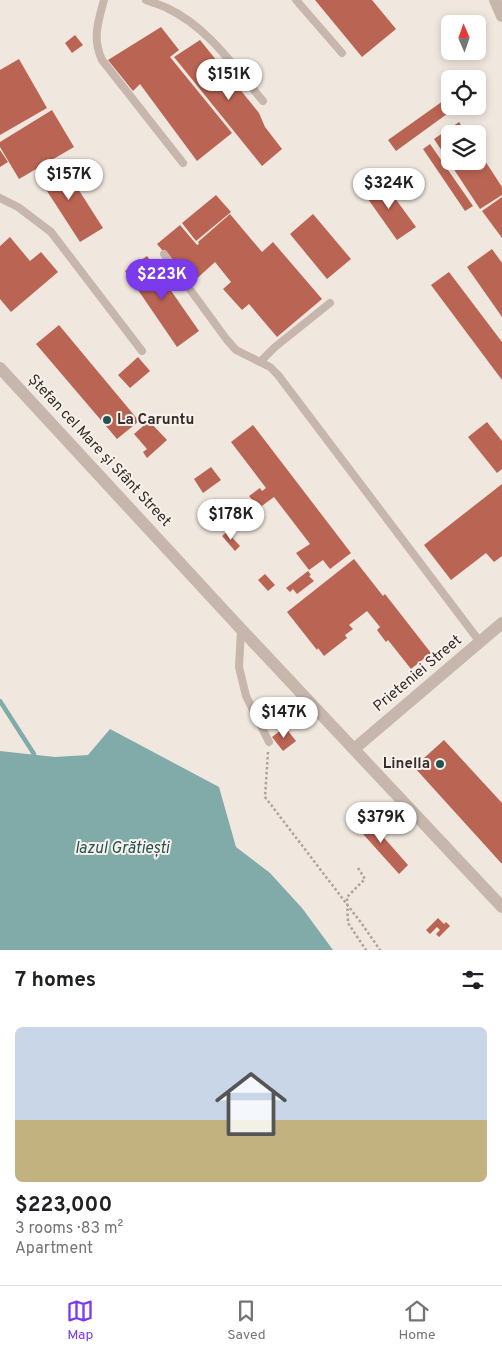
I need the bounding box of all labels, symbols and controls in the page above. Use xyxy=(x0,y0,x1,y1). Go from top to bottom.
north arrow xyxy=(441,15,486,60)
map controls xyxy=(441,15,486,170)
pin: $151K xyxy=(194,58,264,101)
text: $151K xyxy=(207,65,251,85)
button: locate xyxy=(441,70,486,115)
button: layers xyxy=(441,125,486,170)
pin: $157K xyxy=(34,158,104,201)
text: $157K xyxy=(46,165,92,185)
pin: $324K xyxy=(354,168,424,210)
text: $324K xyxy=(364,174,414,194)
pin: $223K xyxy=(127,258,197,301)
text: $223K xyxy=(137,265,187,285)
street label: Ștefan cel Mare și Sfânt Street xyxy=(23,371,175,531)
place label: La Caruntu xyxy=(117,411,194,430)
marker: La Caruntu xyxy=(101,414,113,426)
pin: $178K xyxy=(196,498,266,541)
text: $178K xyxy=(208,505,254,525)
street label: Prieteniei Street xyxy=(370,631,466,717)
pin: $147K xyxy=(249,696,319,739)
text: $147K xyxy=(261,703,307,723)
place label: Linella xyxy=(383,755,430,774)
marker: Linella xyxy=(434,758,446,770)
pin: $379K xyxy=(346,802,416,844)
text: $379K xyxy=(357,808,405,828)
water label: Iazul Grătiești xyxy=(75,839,170,859)
icon: filters xyxy=(459,966,487,994)
text: 7 homes xyxy=(15,967,96,994)
icon: home xyxy=(206,1059,296,1149)
text: $223,000 xyxy=(15,1192,112,1219)
text: 3 rooms · 83 m² xyxy=(15,1219,123,1239)
text: Apartment xyxy=(15,1239,93,1259)
tab: Map xyxy=(66,1297,94,1344)
tab: Saved xyxy=(227,1297,266,1344)
tab: Home xyxy=(398,1297,436,1344)

